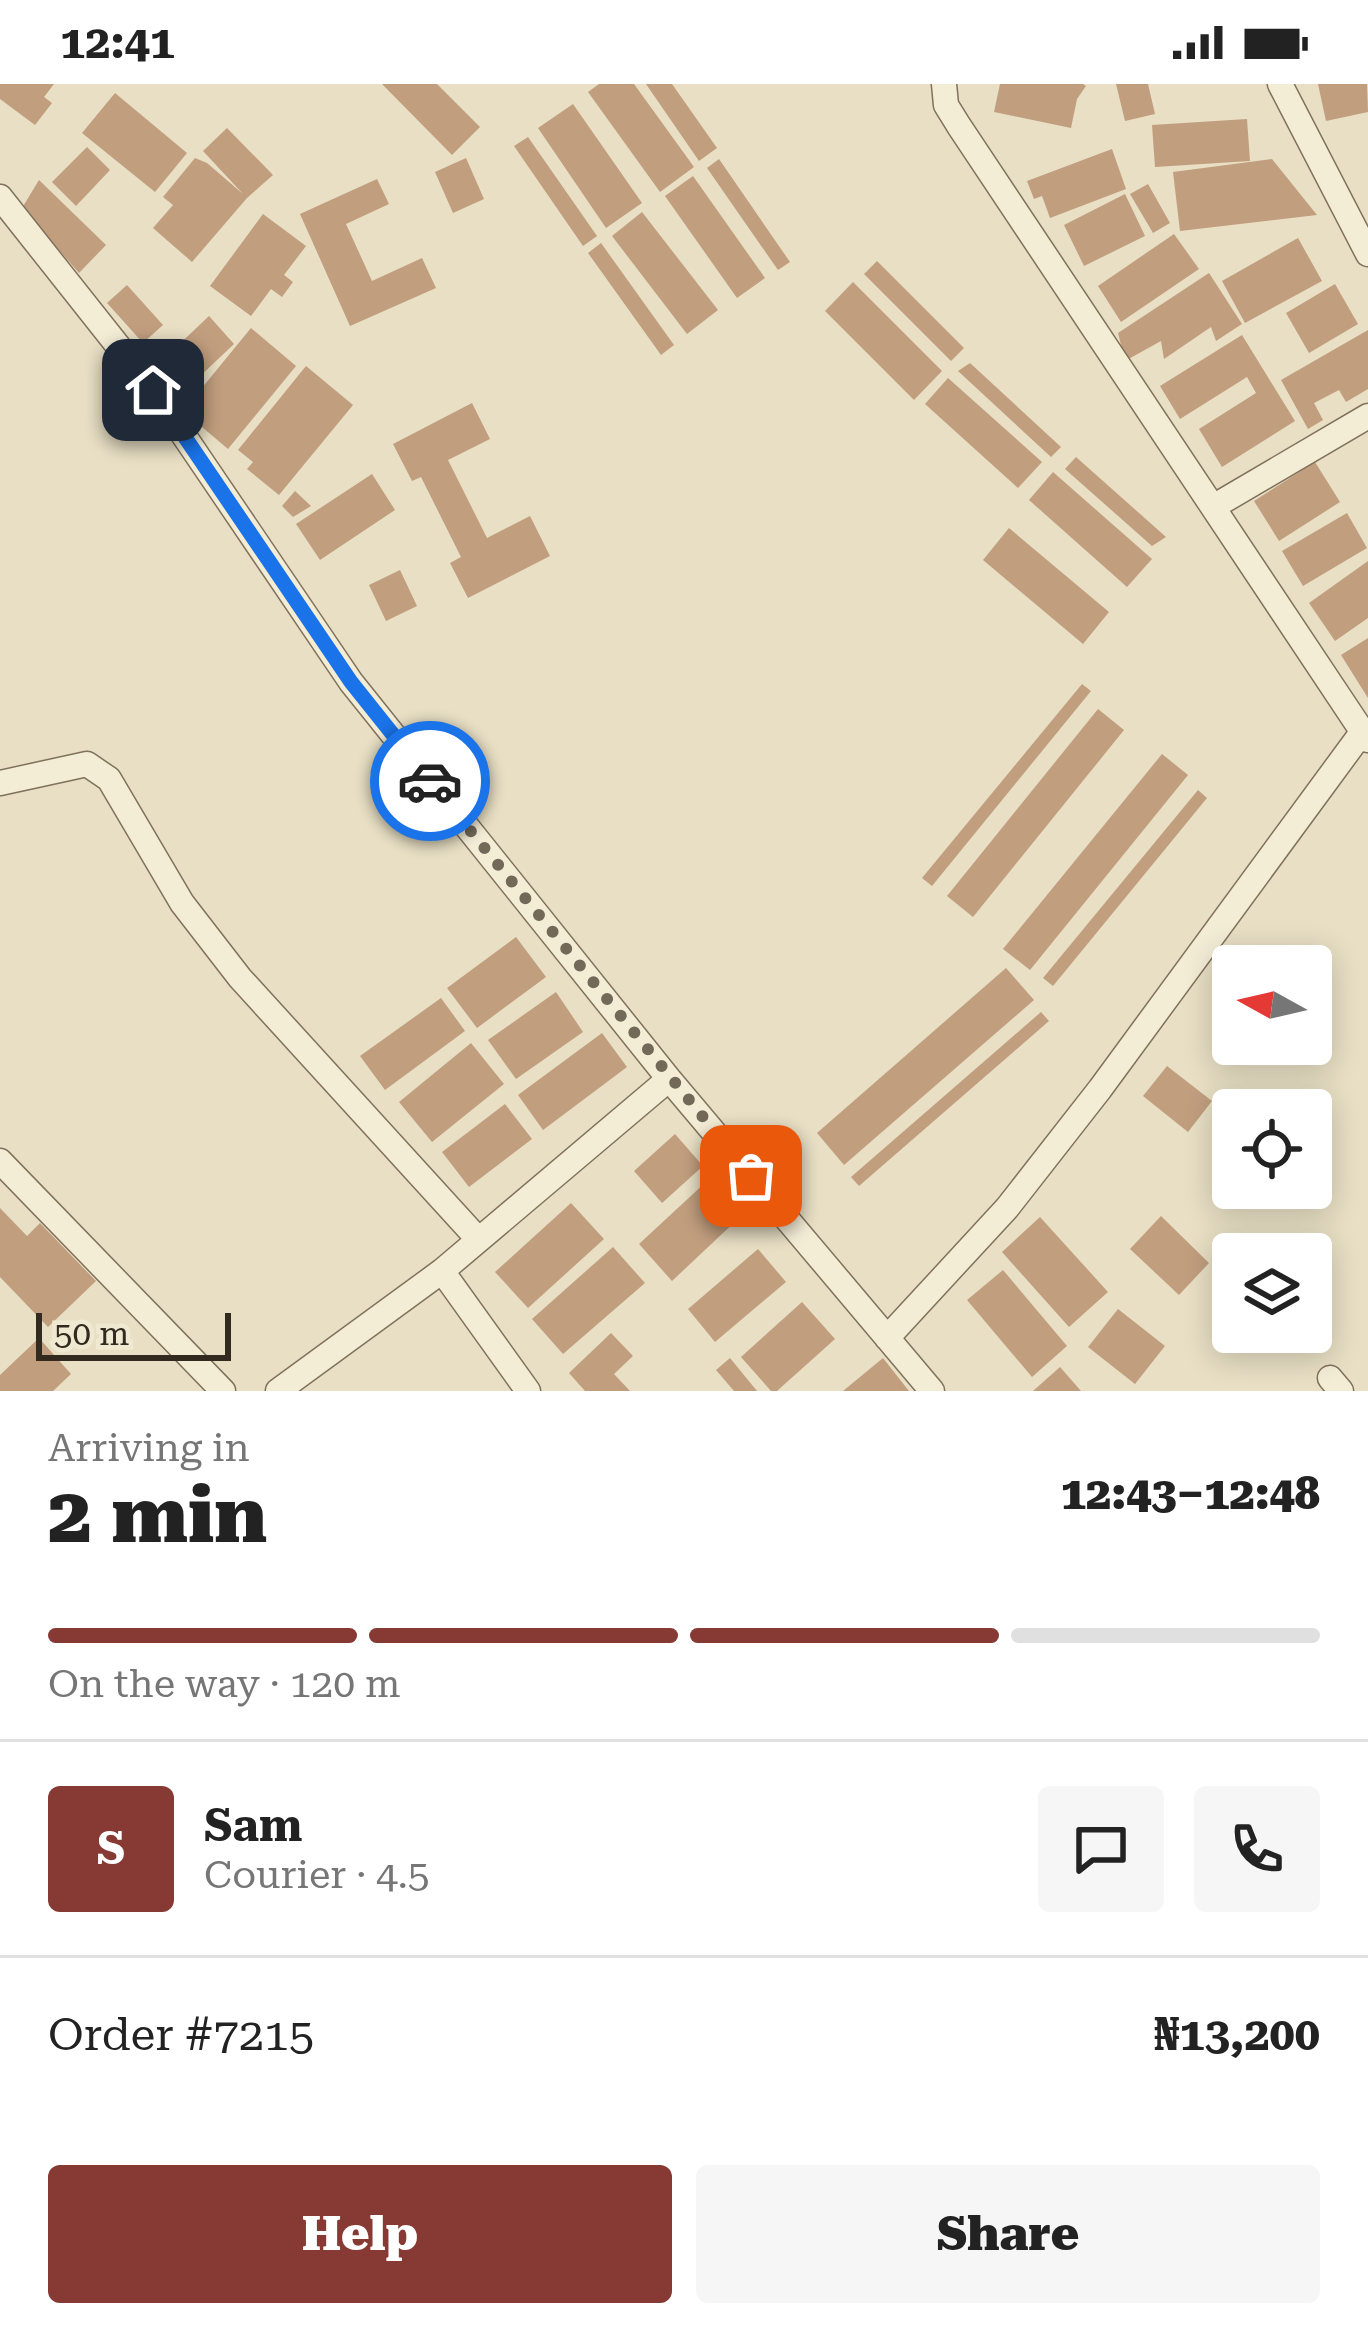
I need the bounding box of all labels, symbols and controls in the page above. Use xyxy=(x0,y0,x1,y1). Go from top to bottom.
text: 12:41 xyxy=(60,16,175,69)
pin xyxy=(102,339,204,441)
icon: home xyxy=(120,357,186,423)
courier xyxy=(370,721,490,841)
icon: car xyxy=(397,748,463,814)
north arrow xyxy=(1212,945,1332,1065)
map controls xyxy=(1212,945,1332,1353)
button: locate xyxy=(1212,1089,1332,1209)
pin xyxy=(700,1125,802,1227)
icon: bag xyxy=(718,1143,784,1209)
button: layers xyxy=(1212,1233,1332,1353)
scale bar xyxy=(36,1307,231,1360)
text: 50 m xyxy=(54,1314,129,1353)
text: Arriving in xyxy=(48,1425,250,1471)
text: 12:43–12:48 xyxy=(1061,1467,1320,1520)
text: 2 min xyxy=(48,1470,267,1561)
text: On the way · 120 m xyxy=(48,1661,400,1707)
button: chat xyxy=(1038,1786,1164,1912)
button: phone xyxy=(1194,1786,1320,1912)
text: Sam xyxy=(204,1799,302,1852)
text: S xyxy=(97,1822,125,1875)
text: Courier · 4.5 xyxy=(204,1852,430,1898)
text: Order #7215 xyxy=(48,2008,314,2061)
text: ₦13,200 xyxy=(1154,2008,1320,2061)
button: Help xyxy=(48,2165,672,2303)
button: Share xyxy=(696,2165,1320,2303)

